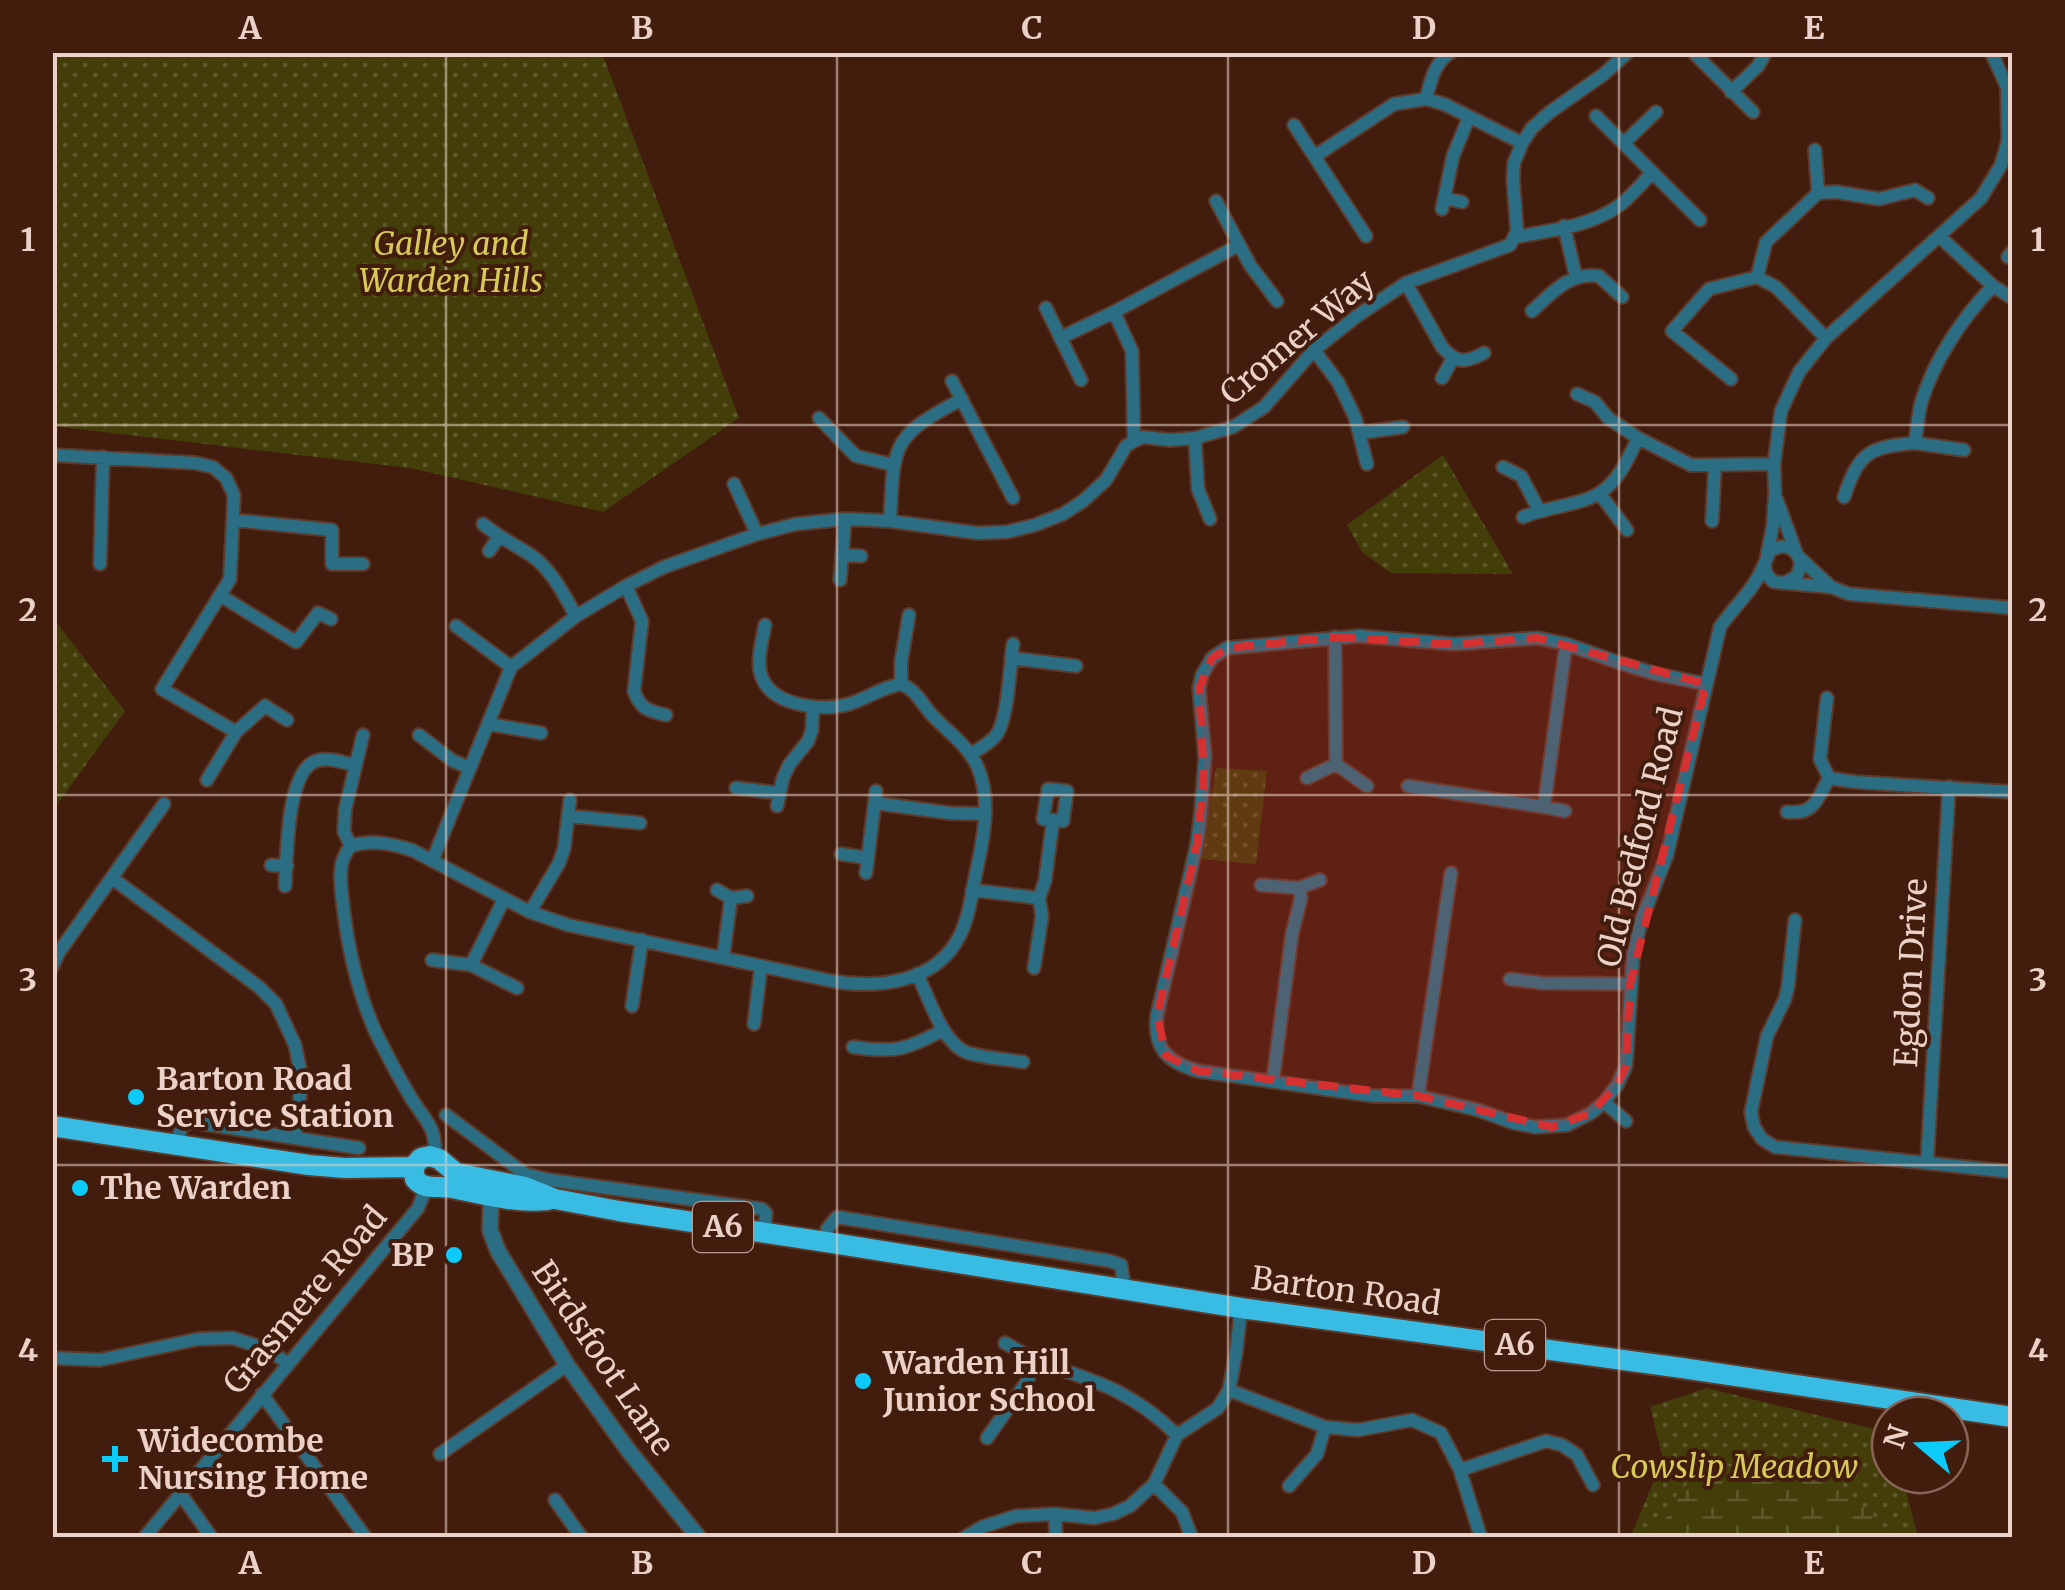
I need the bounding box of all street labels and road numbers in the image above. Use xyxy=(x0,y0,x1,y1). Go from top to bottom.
street label: Cromer Way xyxy=(1212,261,1382,413)
street label: Old Bedford Road xyxy=(1588,703,1692,971)
street label: Egdon Drive xyxy=(1886,878,1936,1068)
street label: Grasmere Road xyxy=(215,1198,395,1402)
road number: A6 xyxy=(693,1202,753,1252)
street label: Birdsfoot Lane xyxy=(523,1253,683,1463)
street label: Barton Road xyxy=(1249,1258,1443,1324)
road number: A6 xyxy=(1485,1320,1545,1370)

